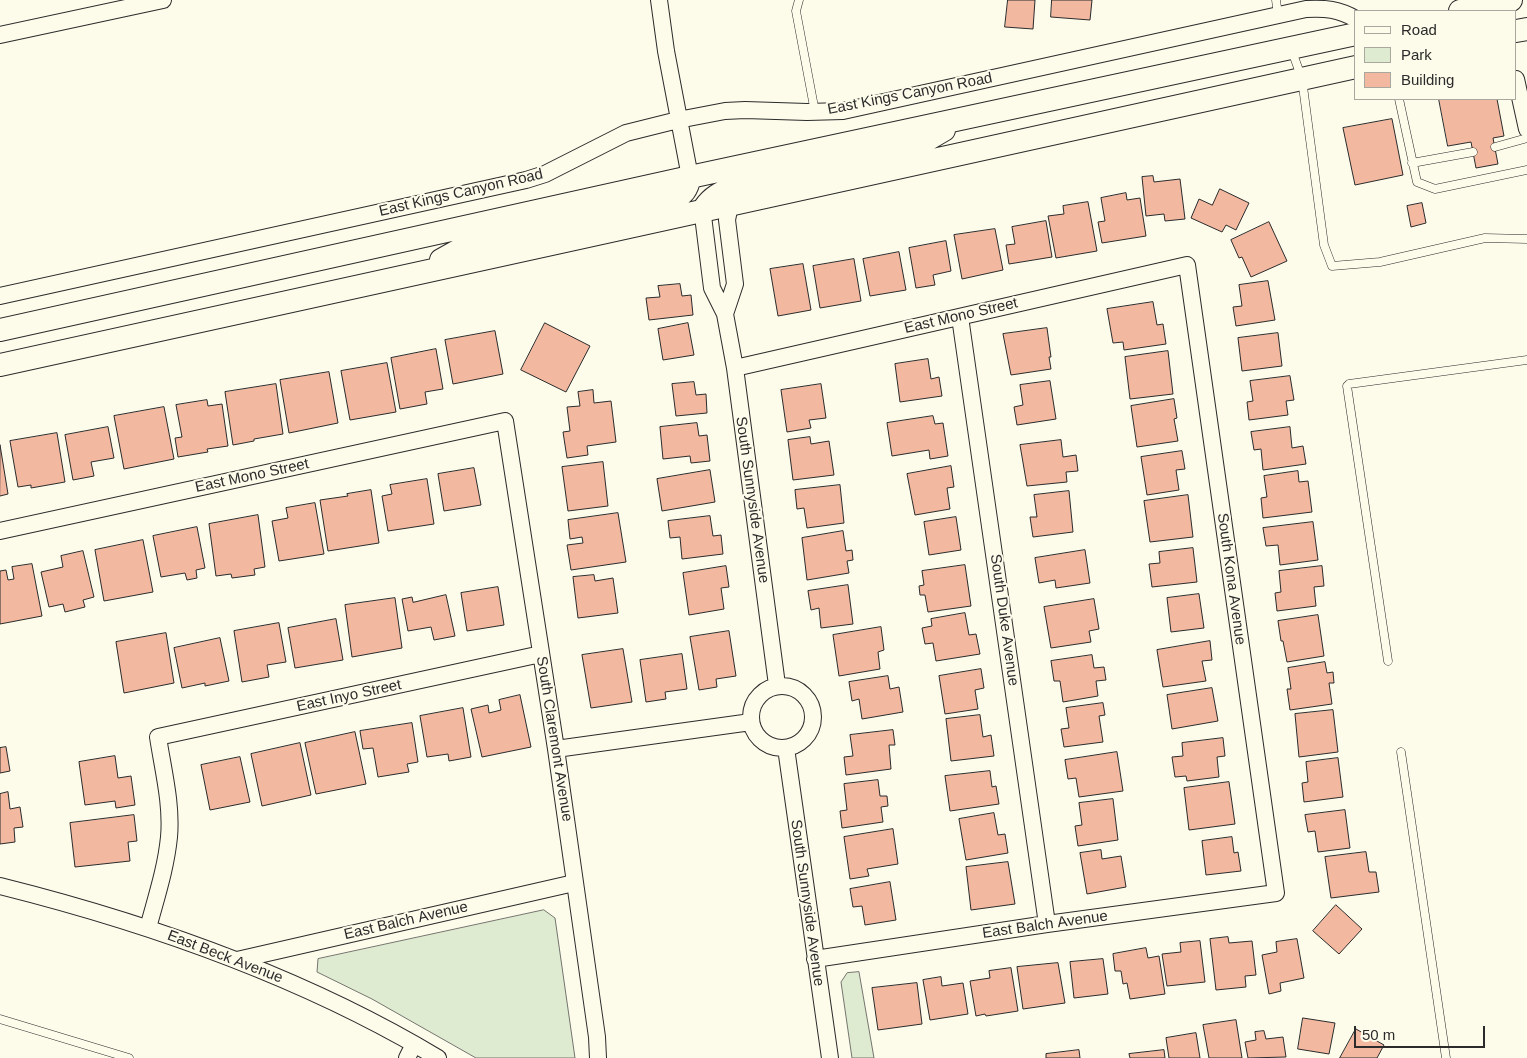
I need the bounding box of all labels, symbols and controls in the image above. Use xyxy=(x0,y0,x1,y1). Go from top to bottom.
legend xyxy=(1354,10,1517,100)
text: Road xyxy=(1401,21,1437,38)
text: Park xyxy=(1401,46,1432,63)
street label: East Kings Canyon Road xyxy=(826,69,994,119)
text: Building xyxy=(1401,71,1454,88)
street label: East Kings Canyon Road xyxy=(377,165,545,221)
street label: East Mono Street xyxy=(903,294,1019,338)
street label: South Sunnyside Avenue xyxy=(731,415,773,585)
street label: East Mono Street xyxy=(193,455,311,497)
street label: South Kona Avenue xyxy=(1213,512,1249,646)
street label: South Duke Avenue xyxy=(986,553,1022,687)
street label: South Claremont Avenue xyxy=(532,655,576,823)
street label: East Inyo Street xyxy=(295,676,403,716)
street label: South Sunnyside Avenue xyxy=(786,818,828,988)
street label: East Balch Avenue xyxy=(342,898,470,944)
street label: East Balch Avenue xyxy=(981,907,1109,943)
street label: East Beck Avenue xyxy=(165,927,285,987)
scale bar xyxy=(1357,1016,1488,1048)
text: 50 m xyxy=(1362,1026,1395,1043)

